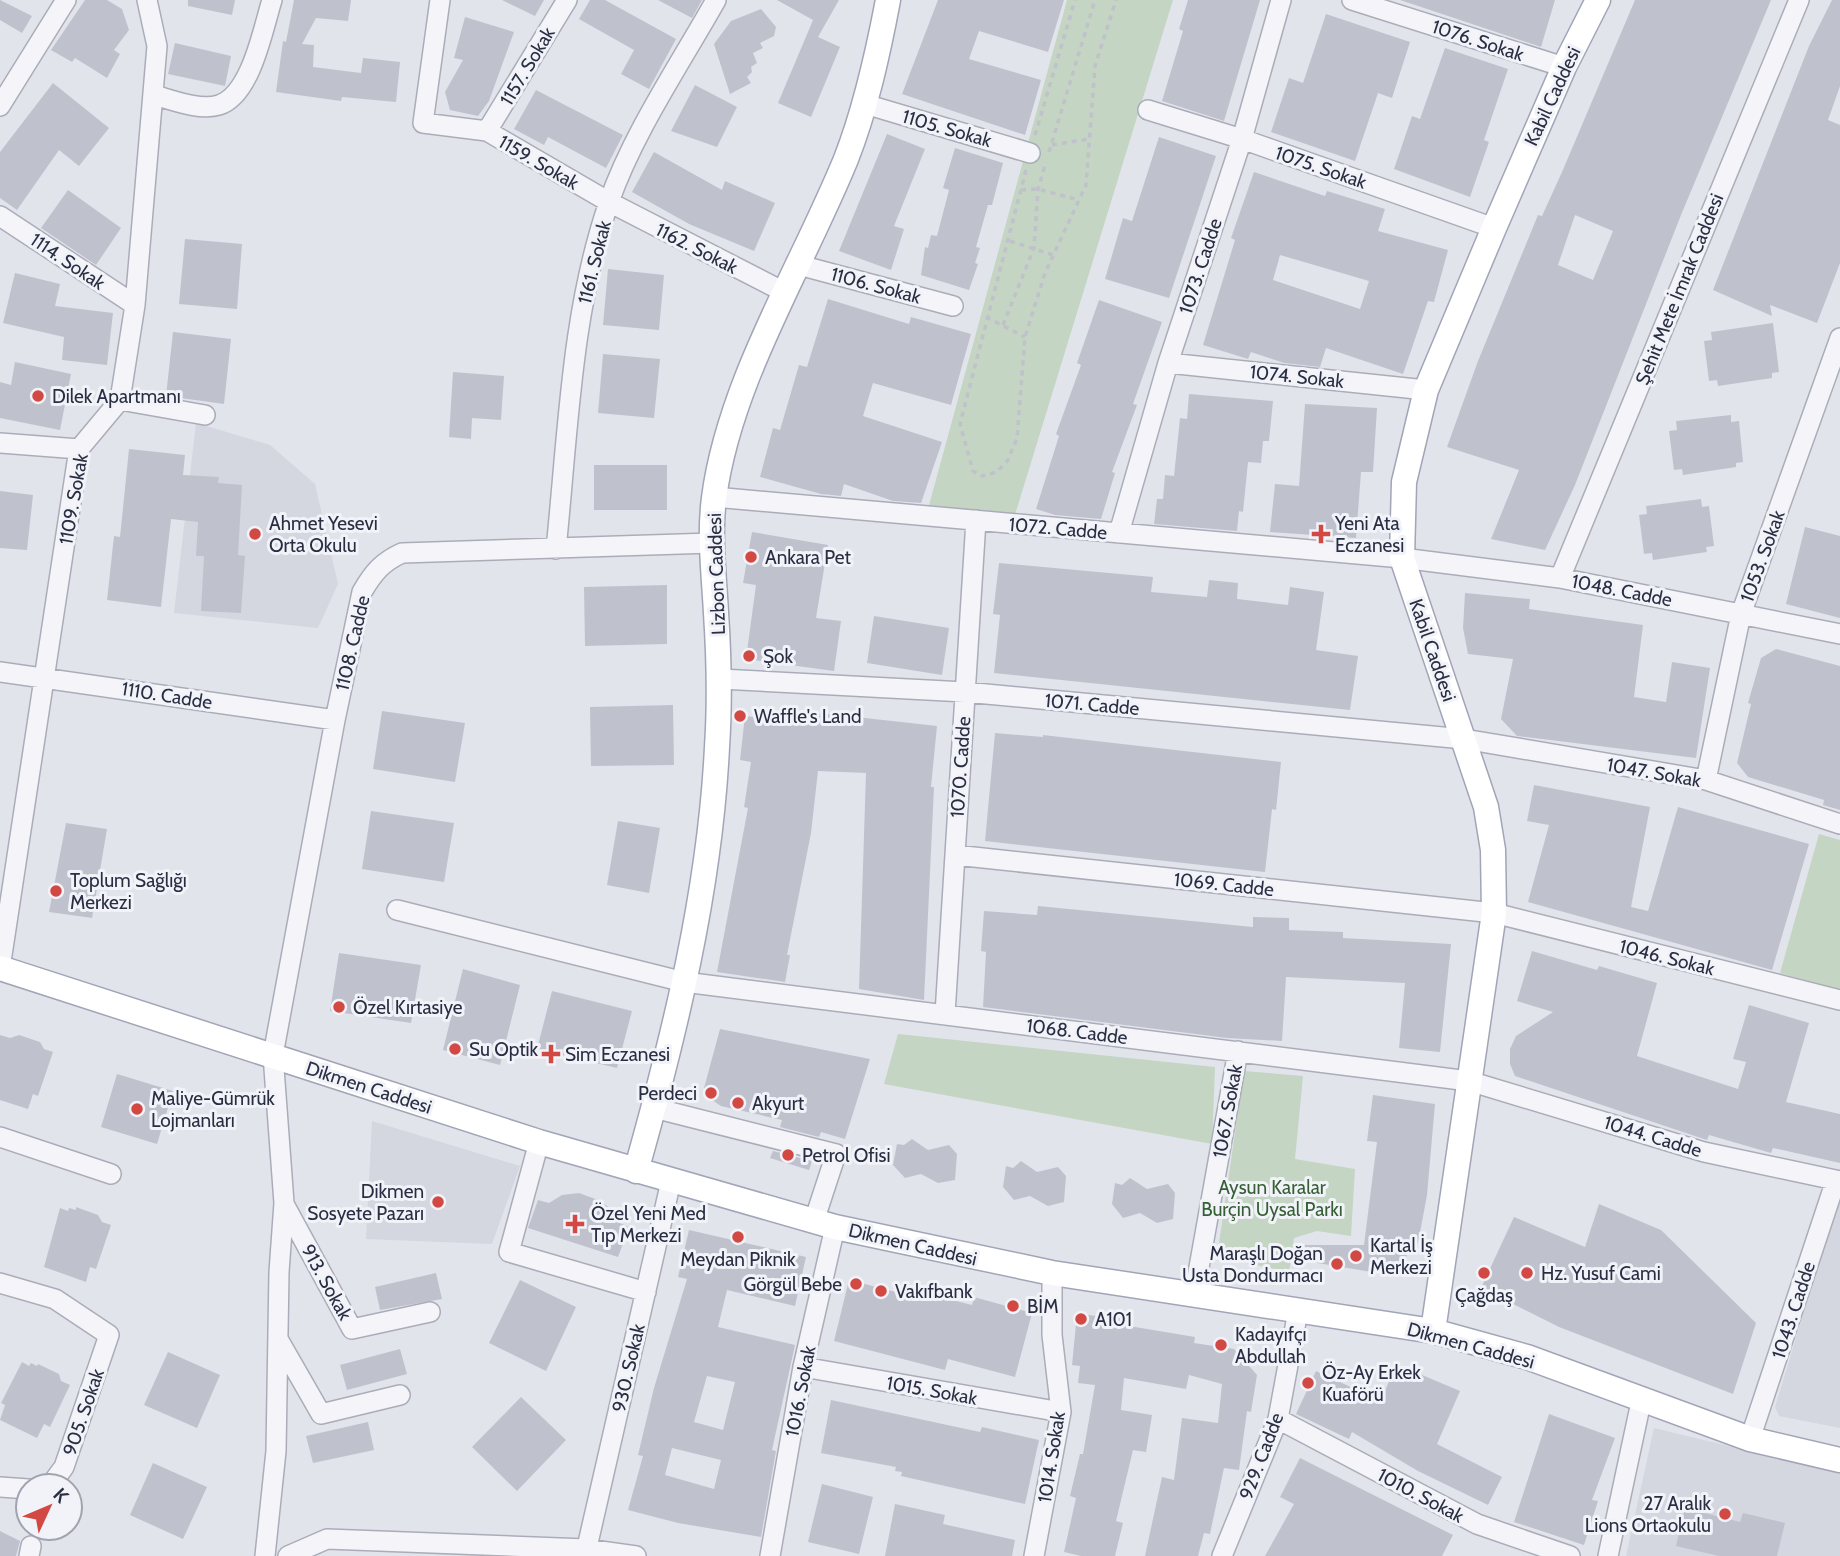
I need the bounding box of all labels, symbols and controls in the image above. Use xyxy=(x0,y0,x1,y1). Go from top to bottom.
street label: 1076. Sokak xyxy=(1429,15,1527,66)
street label: 1157. Sokak xyxy=(495,23,560,110)
street label: Kabil Caddesi xyxy=(1519,43,1585,149)
street label: 1105. Sokak xyxy=(900,105,995,152)
street label: 1159. Sokak xyxy=(495,130,583,195)
street label: 1075. Sokak xyxy=(1272,141,1370,194)
street label: Şehit Mete İmrak Caddesi xyxy=(1631,190,1728,388)
street label: 1073. Cadde xyxy=(1174,215,1227,317)
street label: 1161. Sokak xyxy=(573,218,616,306)
street label: 1162. Sokak xyxy=(652,218,742,279)
street label: 1114. Sokak xyxy=(26,228,110,295)
street label: 1106. Sokak xyxy=(828,262,924,309)
street label: 1074. Sokak xyxy=(1249,360,1346,393)
place label: Dilek Apartmanı xyxy=(52,385,181,408)
marker: Dilek Apartmanı xyxy=(30,388,46,404)
street label: 1109. Sokak xyxy=(54,451,93,546)
street label: 1053. Sokak xyxy=(1735,507,1790,605)
place label: Ahmet Yesevi Orta Okulu xyxy=(269,512,378,557)
place label: Yeni Ata Eczanesi xyxy=(1334,512,1404,557)
street label: Lizbon Caddesi xyxy=(703,513,730,635)
street label: 1072. Cadde xyxy=(1008,513,1108,544)
marker: Ahmet Yesevi Orta Okulu xyxy=(247,526,263,542)
marker: Yeni Ata Eczanesi xyxy=(1313,526,1329,542)
place label: Ankara Pet xyxy=(765,546,851,569)
marker: Ankara Pet xyxy=(743,549,759,565)
street label: 1048. Cadde xyxy=(1570,569,1674,612)
street label: 1108. Cadde xyxy=(330,593,375,693)
street label: Kabil Caddesi xyxy=(1404,596,1461,704)
place label: Şok xyxy=(763,645,794,668)
marker: Şok xyxy=(741,648,757,664)
street label: 1110. Cadde xyxy=(120,677,214,714)
street label: 1071. Cadde xyxy=(1044,689,1140,720)
place label: Waffle's Land xyxy=(754,705,862,728)
marker: Waffle's Land xyxy=(732,708,748,724)
street label: 1070. Cadde xyxy=(945,715,976,818)
street label: 1047. Sokak xyxy=(1605,753,1703,792)
street label: 1069. Cadde xyxy=(1173,868,1275,901)
place label: Toplum Sağlığı Merkezi xyxy=(70,869,187,914)
marker: Toplum Sağlığı Merkezi xyxy=(48,883,64,899)
street label: 1046. Sokak xyxy=(1617,935,1717,980)
place label: Özel Kırtasiye xyxy=(353,996,463,1019)
marker: Özel Kırtasiye xyxy=(331,999,347,1015)
street label: 1068. Cadde xyxy=(1025,1014,1129,1049)
place label: Su Optik xyxy=(469,1038,539,1061)
marker: Su Optik xyxy=(447,1041,463,1057)
place label: Sim Eczanesi xyxy=(565,1043,670,1066)
marker: Sim Eczanesi xyxy=(543,1046,559,1062)
street label: Dikmen Caddesi xyxy=(303,1056,435,1119)
street label: 1067. Sokak xyxy=(1208,1062,1247,1160)
place label: Perdeci xyxy=(638,1082,697,1105)
marker: Perdeci xyxy=(703,1085,719,1101)
place label: Maliye-Gümrük Lojmanları xyxy=(151,1087,275,1132)
place label: Akyurt xyxy=(752,1092,805,1115)
marker: Akyurt xyxy=(730,1095,746,1111)
marker: Maliye-Gümrük Lojmanları xyxy=(129,1101,145,1117)
street label: 1044. Cadde xyxy=(1601,1111,1705,1162)
place label: Petrol Ofisi xyxy=(802,1144,890,1167)
marker: Petrol Ofisi xyxy=(780,1147,796,1163)
park label: Aysun Karalar Burçin Uysal Parkı xyxy=(1201,1176,1343,1221)
place label: Dikmen Sosyete Pazarı xyxy=(307,1180,424,1225)
marker: Dikmen Sosyete Pazarı xyxy=(430,1194,446,1210)
place label: Özel Yeni Med Tıp Merkezi xyxy=(591,1202,706,1247)
marker: Özel Yeni Med Tıp Merkezi xyxy=(565,1214,585,1234)
street label: Dikmen Caddesi xyxy=(846,1219,979,1270)
marker: Meydan Piknik xyxy=(730,1229,746,1245)
place label: Kartal İş Merkezi xyxy=(1370,1234,1433,1279)
street label: 913. Sokak xyxy=(296,1240,357,1325)
place label: Maraşlı Doğan Usta Dondurmacı xyxy=(1182,1242,1323,1287)
place label: Meydan Piknik xyxy=(680,1248,796,1271)
marker: Kartal İş Merkezi xyxy=(1348,1248,1364,1264)
marker: Maraşlı Doğan Usta Dondurmacı xyxy=(1329,1256,1345,1272)
street label: 1043. Cadde xyxy=(1767,1259,1820,1362)
place label: Hz. Yusuf Cami xyxy=(1541,1262,1661,1285)
marker: Çağdaş xyxy=(1476,1265,1492,1281)
marker: Hz. Yusuf Cami xyxy=(1519,1265,1535,1281)
place label: Görgül Bebe xyxy=(743,1273,842,1296)
marker: Görgül Bebe xyxy=(848,1276,864,1292)
place label: Vakıfbank xyxy=(895,1280,973,1303)
marker: Vakıfbank xyxy=(873,1283,889,1299)
place label: Çağdaş xyxy=(1455,1284,1513,1307)
place label: BİM xyxy=(1027,1295,1059,1318)
marker: BİM xyxy=(1005,1298,1021,1314)
place label: A101 xyxy=(1095,1308,1132,1331)
marker: A101 xyxy=(1073,1311,1089,1327)
street label: Dikmen Caddesi xyxy=(1405,1317,1537,1374)
street label: 930. Sokak xyxy=(607,1321,650,1414)
place label: Kadayıfçı Abdullah xyxy=(1235,1323,1307,1368)
marker: Kadayıfçı Abdullah xyxy=(1213,1337,1229,1353)
street label: 1016. Sokak xyxy=(780,1343,821,1439)
place label: Öz-Ay Erkek Kuaförü xyxy=(1322,1361,1421,1406)
street label: 905. Sokak xyxy=(58,1365,109,1459)
street label: 1015. Sokak xyxy=(885,1371,980,1410)
marker: Öz-Ay Erkek Kuaförü xyxy=(1300,1375,1316,1391)
street label: 1014. Sokak xyxy=(1033,1409,1070,1504)
street label: 929. Cadde xyxy=(1234,1409,1289,1503)
street label: 1010. Sokak xyxy=(1374,1463,1468,1528)
north arrow xyxy=(14,1472,84,1542)
text: K xyxy=(48,1483,73,1508)
place label: 27 Aralık Lions Ortaokulu xyxy=(1585,1492,1711,1537)
marker: 27 Aralık Lions Ortaokulu xyxy=(1717,1506,1733,1522)

